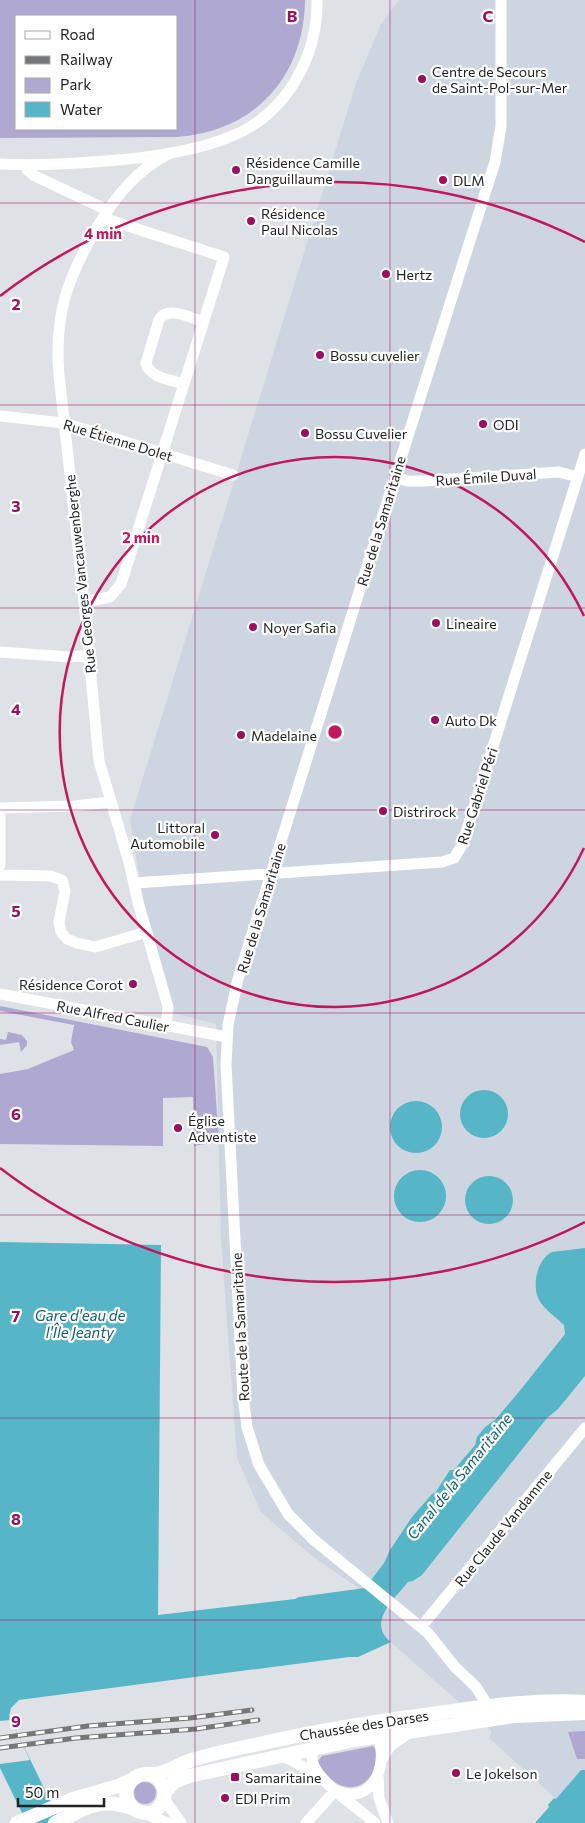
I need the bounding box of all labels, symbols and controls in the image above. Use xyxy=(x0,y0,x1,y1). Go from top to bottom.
text: B xyxy=(287,6,298,25)
text: C xyxy=(483,6,494,25)
legend xyxy=(15,15,178,130)
text: Road xyxy=(60,25,95,43)
text: Railway xyxy=(60,50,113,68)
place label: Centre de Secours de Saint-Pol-sur-Mer xyxy=(432,63,568,96)
marker: Centre de Secours de Saint-Pol-sur-Mer xyxy=(416,73,428,85)
text: Park xyxy=(60,75,91,93)
text: Water xyxy=(60,100,102,118)
place label: Résidence Camille Danguillaume xyxy=(246,154,360,187)
marker: Résidence Camille Danguillaume xyxy=(230,164,242,176)
place label: DLM xyxy=(453,172,485,189)
marker: DLM xyxy=(437,174,449,186)
place label: Résidence Paul Nicolas xyxy=(261,205,338,238)
marker: Résidence Paul Nicolas xyxy=(245,215,257,227)
text: 4 min xyxy=(84,224,122,242)
place label: Hertz xyxy=(396,266,432,283)
marker: Hertz xyxy=(380,268,392,280)
text: 2 xyxy=(11,294,21,313)
place label: Bossu cuvelier xyxy=(330,347,420,364)
marker: Bossu cuvelier xyxy=(314,349,326,361)
street label: Rue Étienne Dolet xyxy=(61,415,175,465)
place label: ODI xyxy=(493,416,519,433)
marker: ODI xyxy=(477,418,489,430)
place label: Bossu Cuvelier xyxy=(315,425,408,442)
marker: Bossu Cuvelier xyxy=(299,427,311,439)
street label: Rue de la Samaritaine xyxy=(353,454,409,588)
street label: Rue Émile Duval xyxy=(435,465,537,489)
street label: Rue Georges Vancauwenberghe xyxy=(61,474,99,674)
text: 3 xyxy=(11,496,21,515)
text: 2 min xyxy=(122,528,160,546)
place label: Lineaire xyxy=(446,615,497,632)
marker: Lineaire xyxy=(430,617,442,629)
place label: Noyer Safia xyxy=(263,619,336,636)
marker: Noyer Safia xyxy=(247,621,259,633)
text: 4 xyxy=(11,699,21,718)
place label: Auto Dk xyxy=(445,712,497,729)
marker: Auto Dk xyxy=(429,714,441,726)
centre of rings xyxy=(326,723,344,741)
place label: Madelaine xyxy=(251,727,317,744)
marker: Madelaine xyxy=(235,729,247,741)
street label: Rue Gabriel Péri xyxy=(453,745,501,847)
place label: Distrirock xyxy=(393,803,457,820)
marker: Distrirock xyxy=(377,805,389,817)
place label: Littoral Automobile xyxy=(130,819,205,852)
marker: Littoral Automobile xyxy=(209,829,221,841)
street label: Rue de la Samaritaine xyxy=(233,841,289,975)
text: 5 xyxy=(11,901,21,920)
place label: Résidence Corot xyxy=(19,976,123,993)
marker: Résidence Corot xyxy=(127,978,139,990)
street label: Rue Alfred Caulier xyxy=(55,997,171,1035)
text: 6 xyxy=(11,1104,21,1123)
place label: Église Adventiste xyxy=(188,1112,256,1145)
marker: Église Adventiste xyxy=(172,1122,184,1134)
street label: Route de la Samaritaine xyxy=(228,1252,252,1402)
text: 7 xyxy=(12,1306,21,1325)
water label: Gare d'eau de l'Île Jeanty xyxy=(35,1306,125,1341)
water label: Canal de la Samaritaine xyxy=(403,1409,515,1543)
street label: Rue Claude Vandamme xyxy=(451,1466,555,1590)
text: 8 xyxy=(11,1509,21,1528)
street label: Chaussée des Darses xyxy=(298,1706,430,1744)
text: 9 xyxy=(11,1711,21,1730)
place label: Le Jokelson xyxy=(466,1765,538,1782)
marker: Le Jokelson xyxy=(450,1767,462,1779)
place label: Samaritaine xyxy=(245,1769,321,1786)
marker: Samaritaine xyxy=(229,1771,241,1783)
scale bar xyxy=(18,1776,104,1808)
text: 50 m xyxy=(25,1783,59,1801)
place label: EDI Prim xyxy=(235,1790,290,1807)
marker: EDI Prim xyxy=(219,1792,231,1804)

